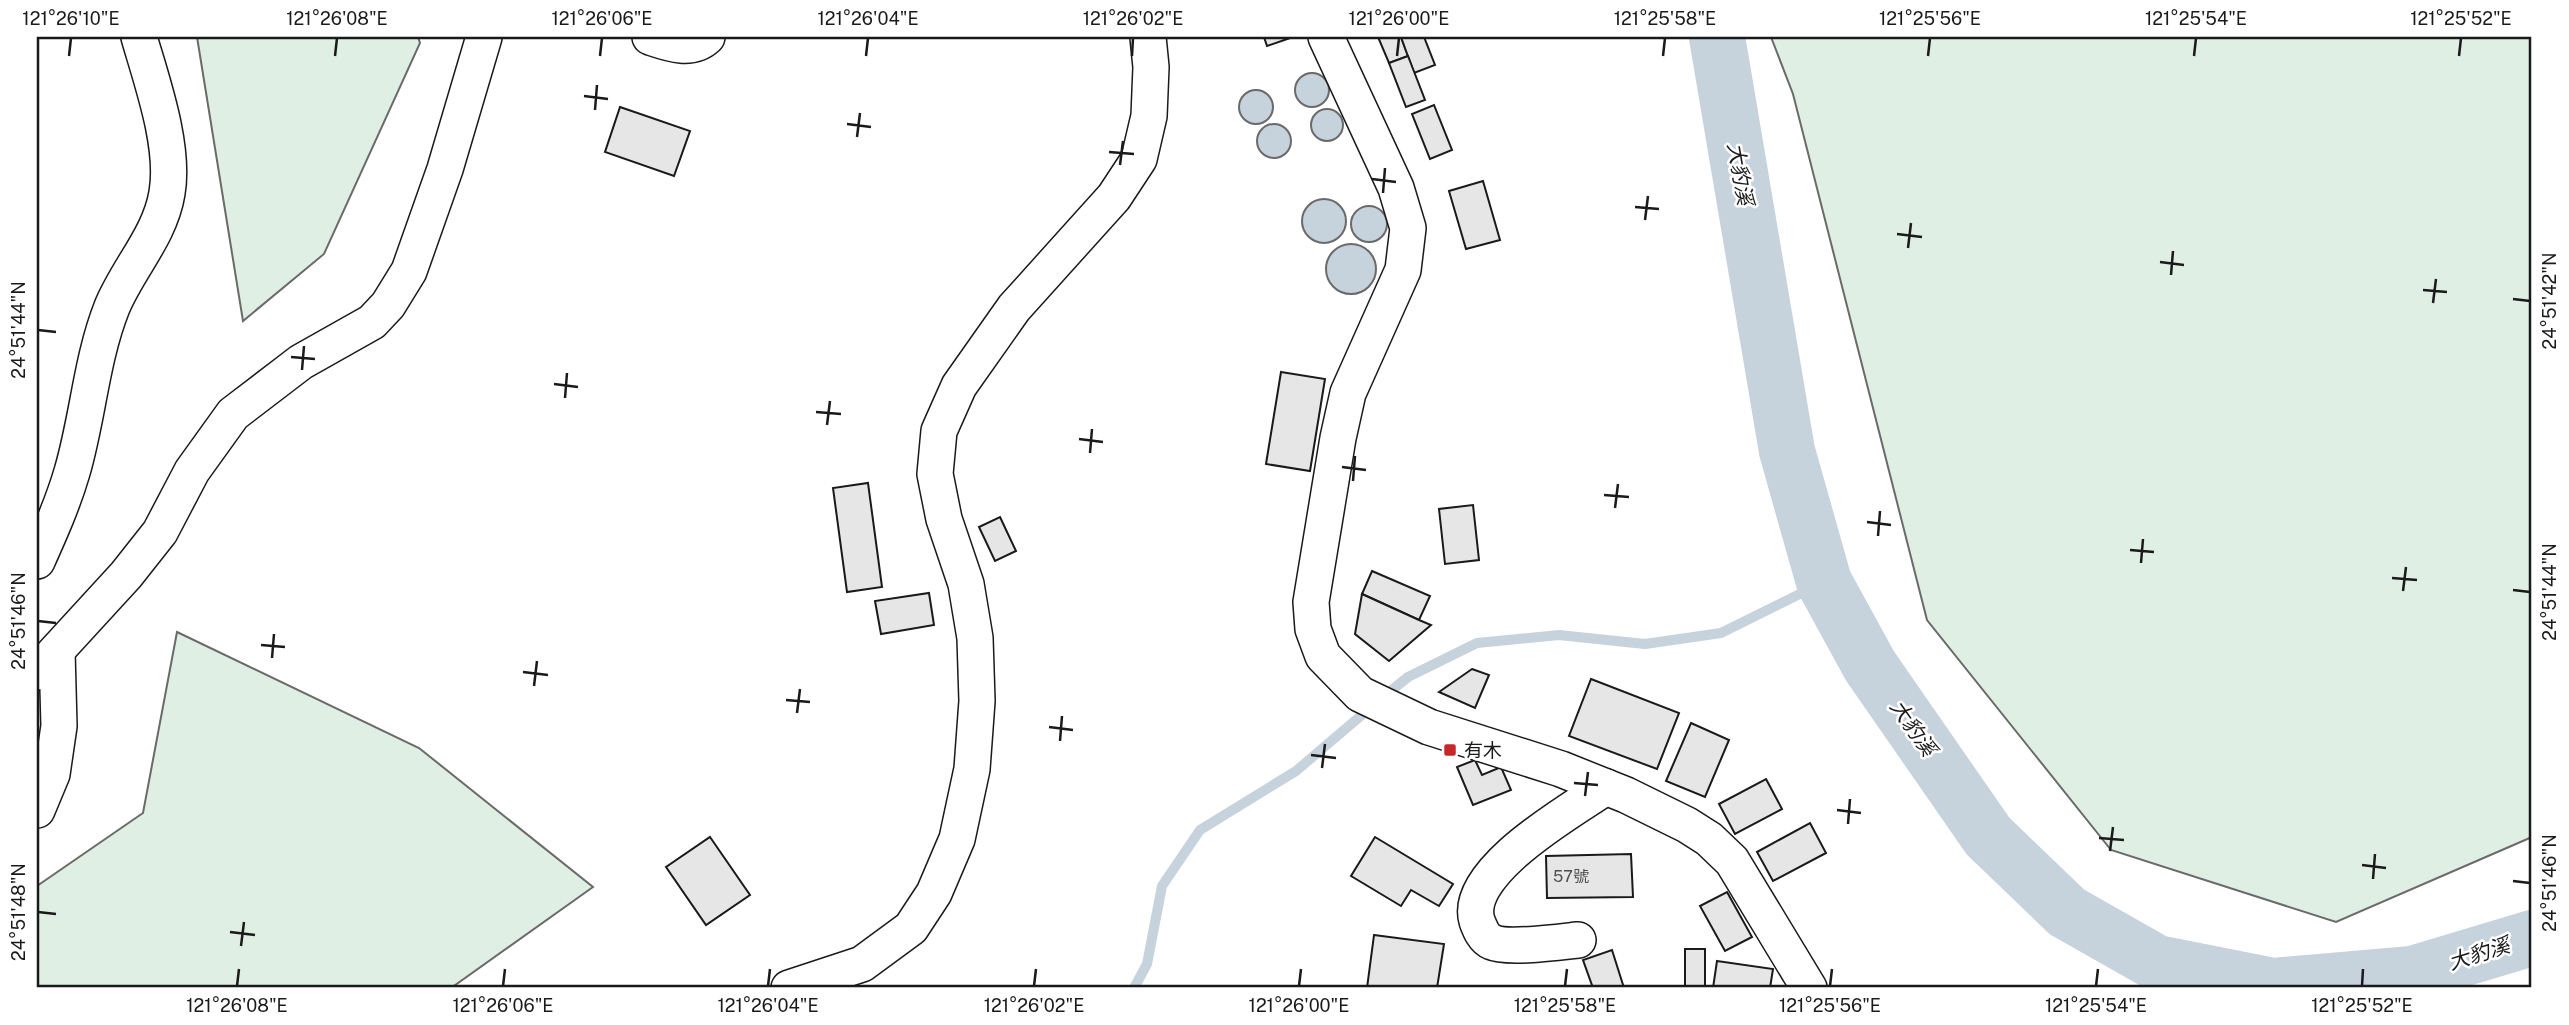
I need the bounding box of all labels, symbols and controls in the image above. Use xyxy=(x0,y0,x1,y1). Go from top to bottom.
text: 121°26'10"E xyxy=(22,8,120,29)
text: 121°26'08"E xyxy=(286,8,388,29)
text: 121°26'06"E xyxy=(551,8,653,29)
text: 121°26'04"E xyxy=(817,8,919,29)
text: 121°26'02"E xyxy=(1083,8,1183,29)
text: 121°26'00"E xyxy=(1349,8,1449,29)
text: 121°25'58"E xyxy=(1614,8,1716,29)
text: 121°25'56"E xyxy=(1879,8,1981,29)
text: 121°25'54"E xyxy=(2145,8,2247,29)
text: 121°25'52"E xyxy=(2410,8,2512,29)
water label: 大豹溪 xyxy=(1723,141,1759,210)
text: 24°51'42"N xyxy=(2539,253,2560,349)
text: 24°51'44"N xyxy=(8,281,29,379)
text: 24°51'44"N xyxy=(2539,543,2560,641)
text: 24°51'46"N xyxy=(8,572,29,670)
water label: 大豹溪 xyxy=(1885,695,1943,763)
place label: 有木 xyxy=(1464,739,1502,761)
marker: 有木 xyxy=(1442,742,1458,758)
text: 24°51'46"N xyxy=(2539,834,2560,932)
text: 24°51'48"N xyxy=(8,863,29,961)
house number: 57號 xyxy=(1553,867,1589,886)
water label: 大豹溪 xyxy=(2445,931,2516,975)
text: 121°26'08"E xyxy=(186,995,288,1016)
text: 121°26'06"E xyxy=(452,995,554,1016)
text: 121°26'04"E xyxy=(717,995,819,1016)
text: 121°26'02"E xyxy=(984,995,1084,1016)
text: 121°26'00"E xyxy=(1249,995,1349,1016)
text: 121°25'58"E xyxy=(1514,995,1616,1016)
text: 121°25'56"E xyxy=(1779,995,1881,1016)
text: 121°25'54"E xyxy=(2045,995,2147,1016)
text: 121°25'52"E xyxy=(2311,995,2413,1016)

